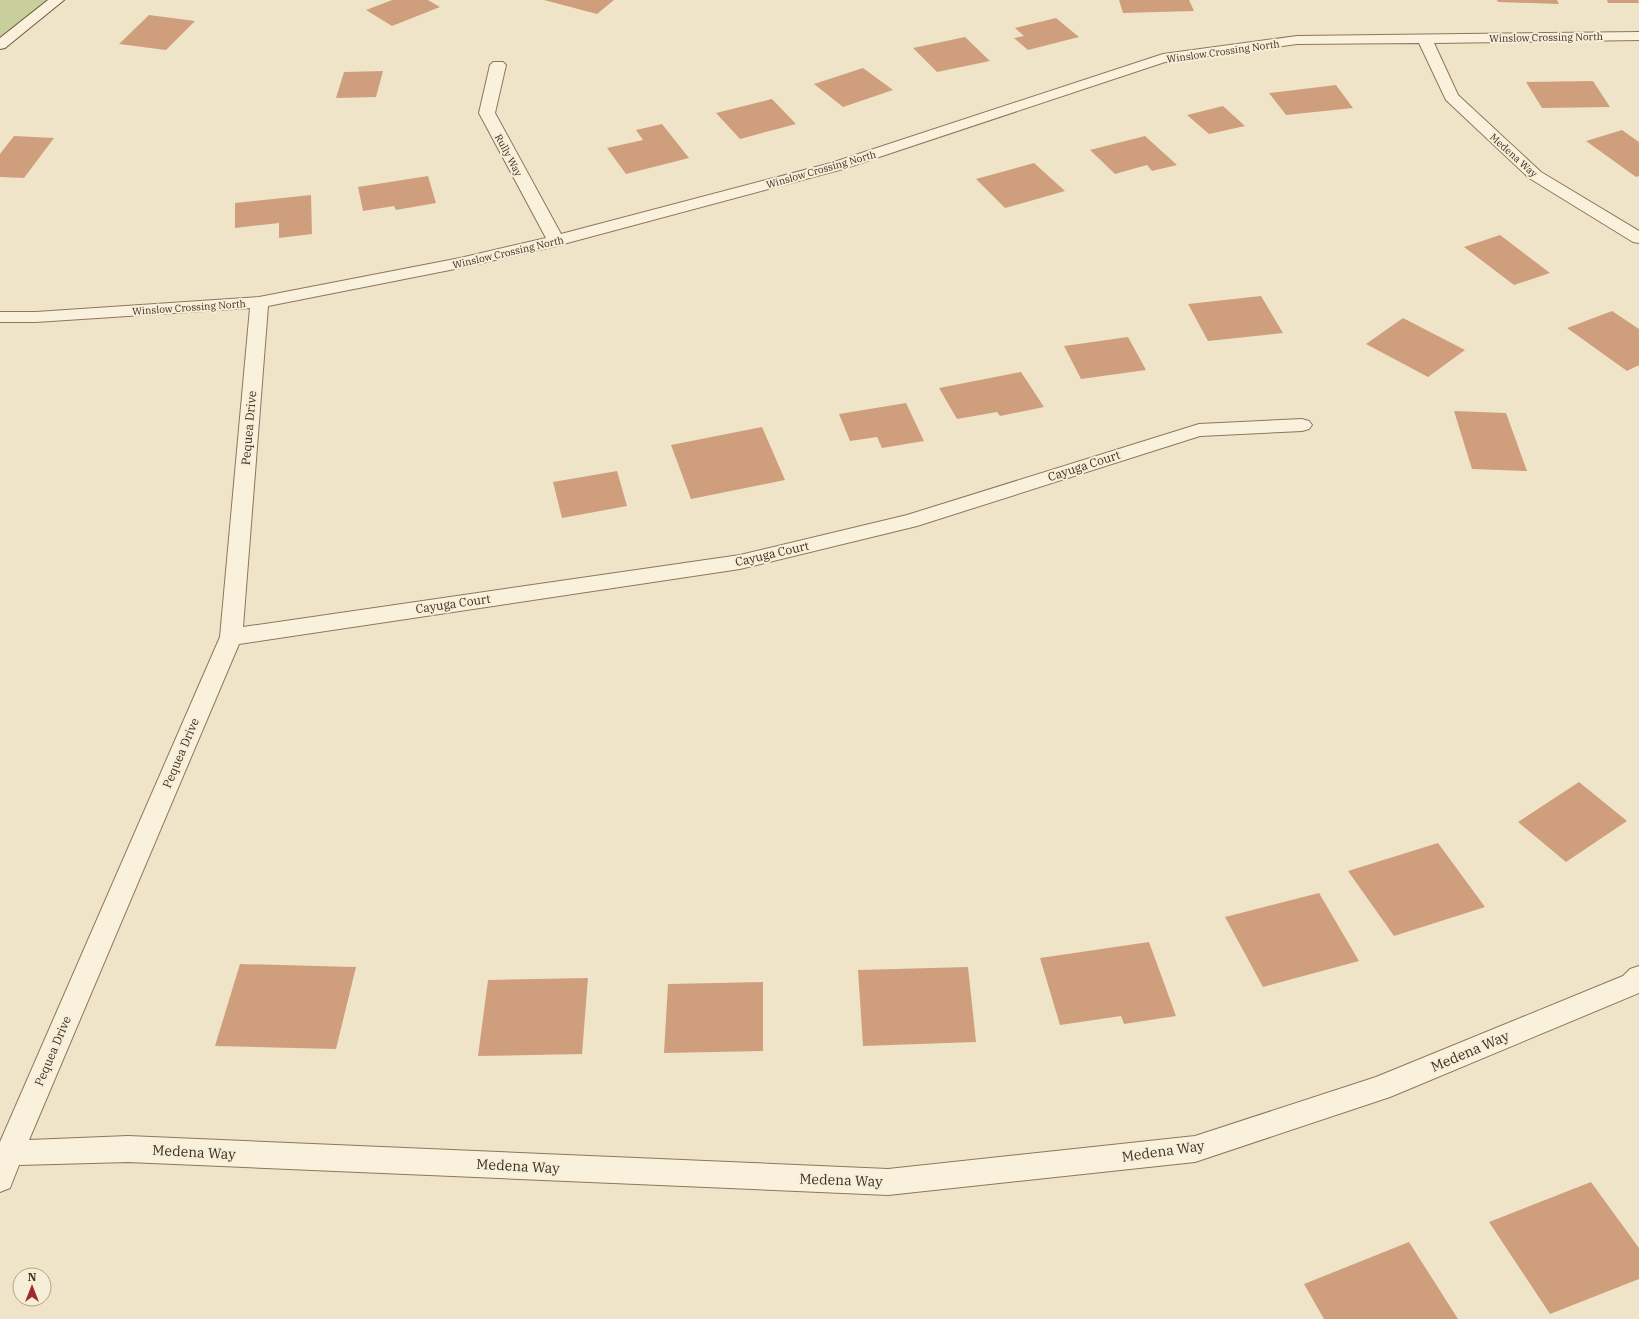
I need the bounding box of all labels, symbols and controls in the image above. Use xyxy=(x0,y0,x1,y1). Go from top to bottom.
street label: Winslow Crossing North xyxy=(1489,30,1603,45)
street label: Winslow Crossing North xyxy=(1166,37,1280,66)
street label: Medena Way xyxy=(1487,131,1541,181)
street label: Rully Way xyxy=(492,132,525,179)
street label: Winslow Crossing North xyxy=(765,148,878,191)
street label: Winslow Crossing North xyxy=(451,233,565,272)
street label: Winslow Crossing North xyxy=(132,297,246,318)
street label: Pequea Drive xyxy=(238,390,259,466)
street label: Cayuga Court xyxy=(1046,447,1122,484)
street label: Cayuga Court xyxy=(734,538,810,569)
street label: Cayuga Court xyxy=(415,591,491,616)
street label: Pequea Drive xyxy=(159,716,202,790)
street label: Pequea Drive xyxy=(31,1014,74,1088)
street label: Medena Way xyxy=(1428,1026,1512,1076)
street label: Medena Way xyxy=(1120,1136,1206,1166)
street label: Medena Way xyxy=(152,1141,237,1163)
street label: Medena Way xyxy=(476,1155,561,1177)
street label: Medena Way xyxy=(799,1170,884,1190)
north arrow xyxy=(12,1267,52,1307)
text: N xyxy=(28,1270,37,1284)

